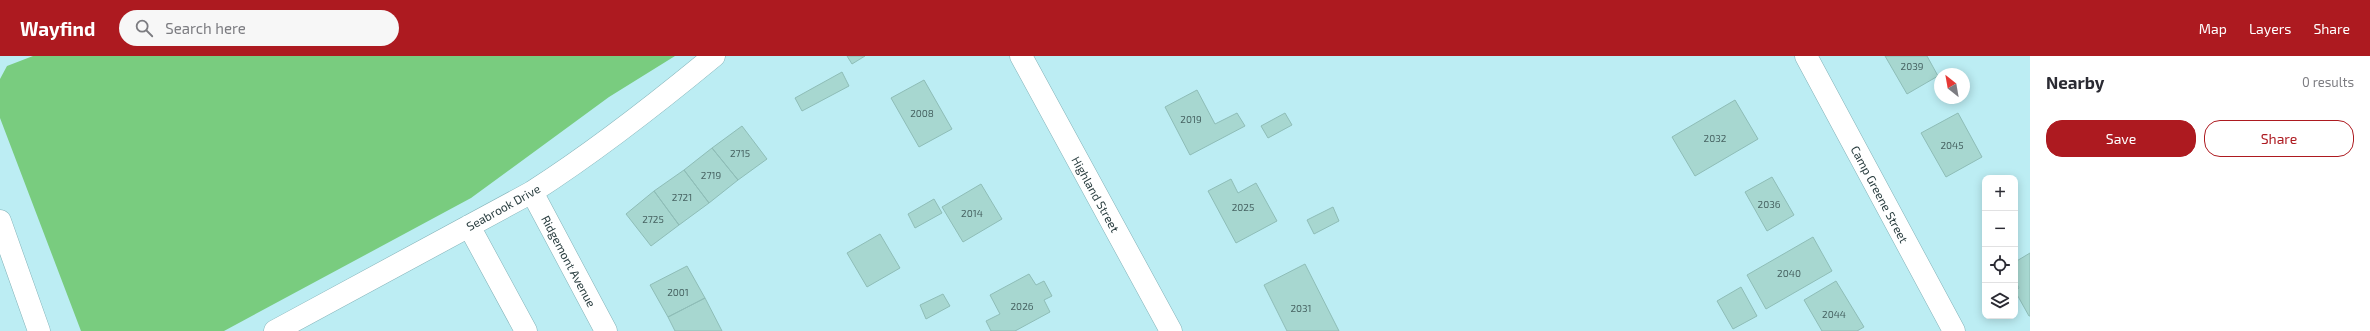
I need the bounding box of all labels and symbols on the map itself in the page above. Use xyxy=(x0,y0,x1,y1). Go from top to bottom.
house number: 2039 xyxy=(1901,60,1924,72)
north arrow xyxy=(1934,68,1970,104)
house number: 2008 xyxy=(910,107,934,119)
house number: 2019 xyxy=(1180,113,1202,125)
house number: 2032 xyxy=(1704,132,1727,144)
house number: 2045 xyxy=(1940,139,1964,151)
street label: Camp Greene Street xyxy=(1848,143,1912,245)
house number: 2715 xyxy=(730,147,750,159)
street label: Highland Street xyxy=(1069,154,1123,235)
house number: 2719 xyxy=(701,169,721,181)
street label: Seabrook Drive xyxy=(464,181,542,233)
house number: 2721 xyxy=(672,191,692,203)
house number: 2036 xyxy=(1758,198,1781,210)
house number: 2025 xyxy=(1232,201,1254,213)
house number: 2014 xyxy=(961,207,983,219)
street label: Ridgemont Avenue xyxy=(539,213,599,309)
house number: 2725 xyxy=(642,213,664,225)
house number: 2040 xyxy=(1777,267,1801,279)
house number: 2001 xyxy=(667,286,689,298)
house number: 2026 xyxy=(1011,300,1034,312)
house number: 2031 xyxy=(1290,302,1312,314)
house number: 2044 xyxy=(1822,308,1846,320)

